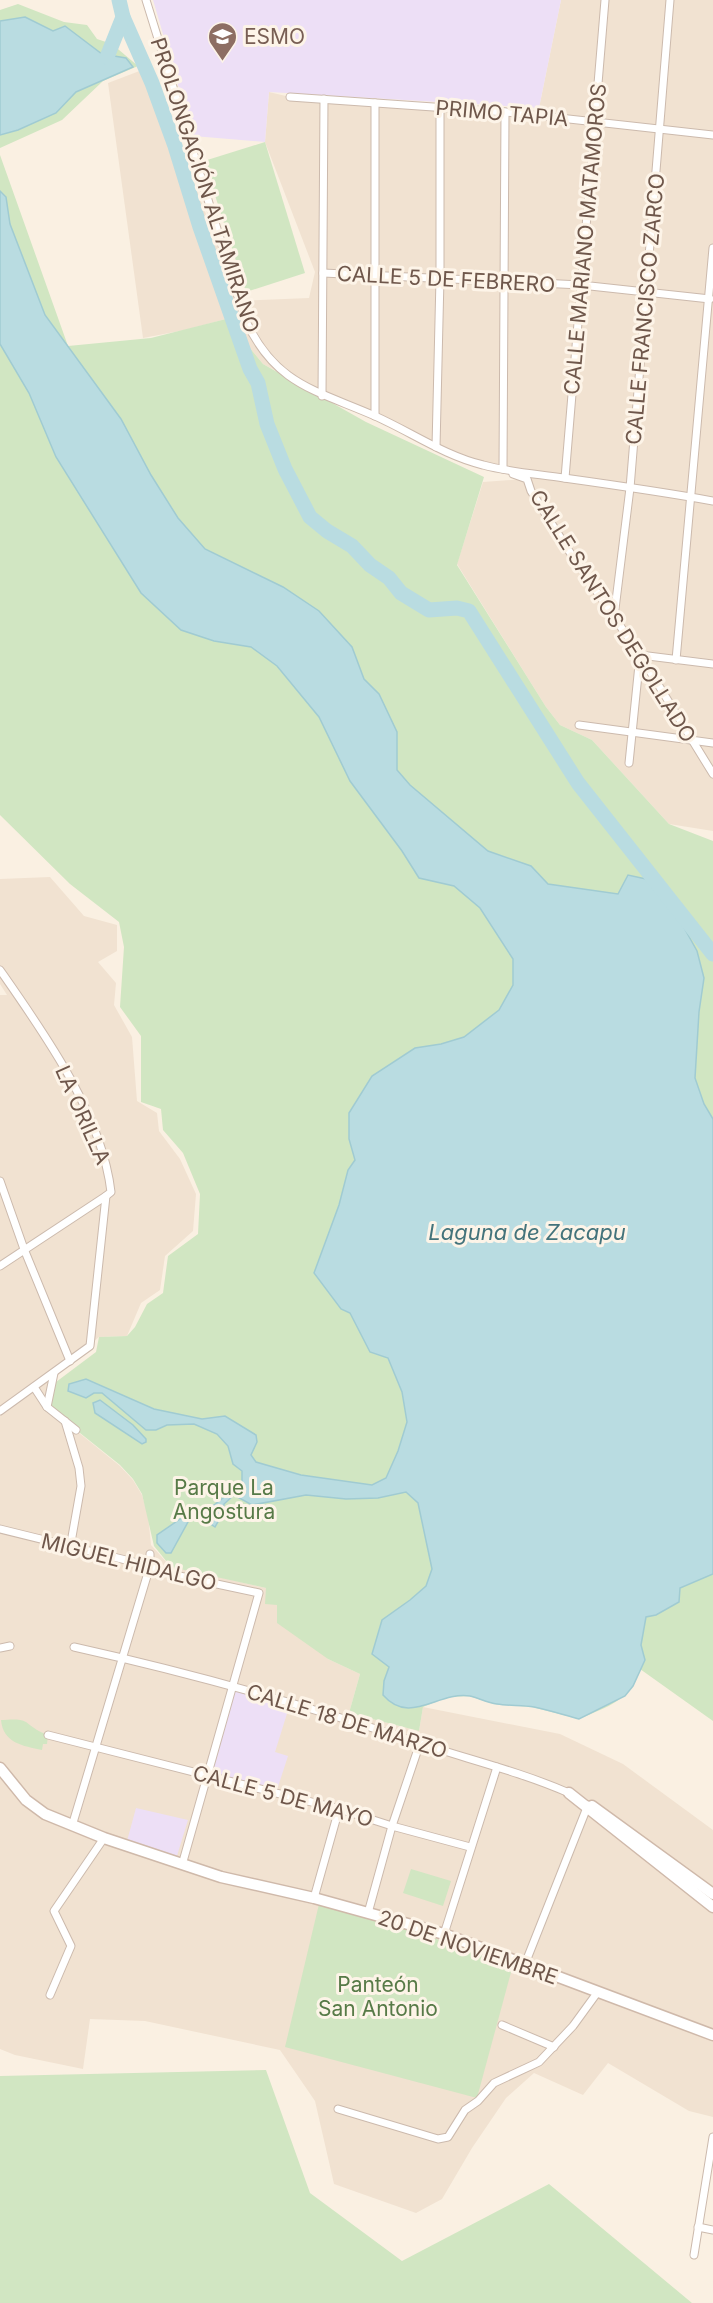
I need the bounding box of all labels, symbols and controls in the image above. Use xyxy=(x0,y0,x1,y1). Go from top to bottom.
school or university icon: ESMO xyxy=(207,20,239,62)
place label: ESMO xyxy=(244,24,305,49)
street label: PROLONGACIÓN ALTAMIRANO xyxy=(145,34,266,336)
street label: CALLE MARIANO MATAMOROS xyxy=(559,82,611,396)
street label: PRIMO TAPIA xyxy=(435,95,569,131)
street label: CALLE FRANCISCO ZARCO xyxy=(621,172,669,446)
street label: CALLE 5 DE FEBRERO xyxy=(336,261,556,297)
street label: CALLE SANTOS DEGOLLADO xyxy=(525,485,701,747)
street label: LA ORILLA xyxy=(50,1062,116,1168)
water label: Laguna de Zacapu xyxy=(428,1219,626,1245)
park label: Parque La Angostura xyxy=(173,1475,275,1524)
street label: MIGUEL HIDALGO xyxy=(39,1528,219,1596)
street label: CALLE 18 DE MARZO xyxy=(244,1679,450,1763)
street label: CALLE 5 DE MAYO xyxy=(190,1760,376,1832)
street label: 20 DE NOVIEMBRE xyxy=(375,1905,561,1989)
park label: Panteón San Antonio xyxy=(318,1972,438,2021)

